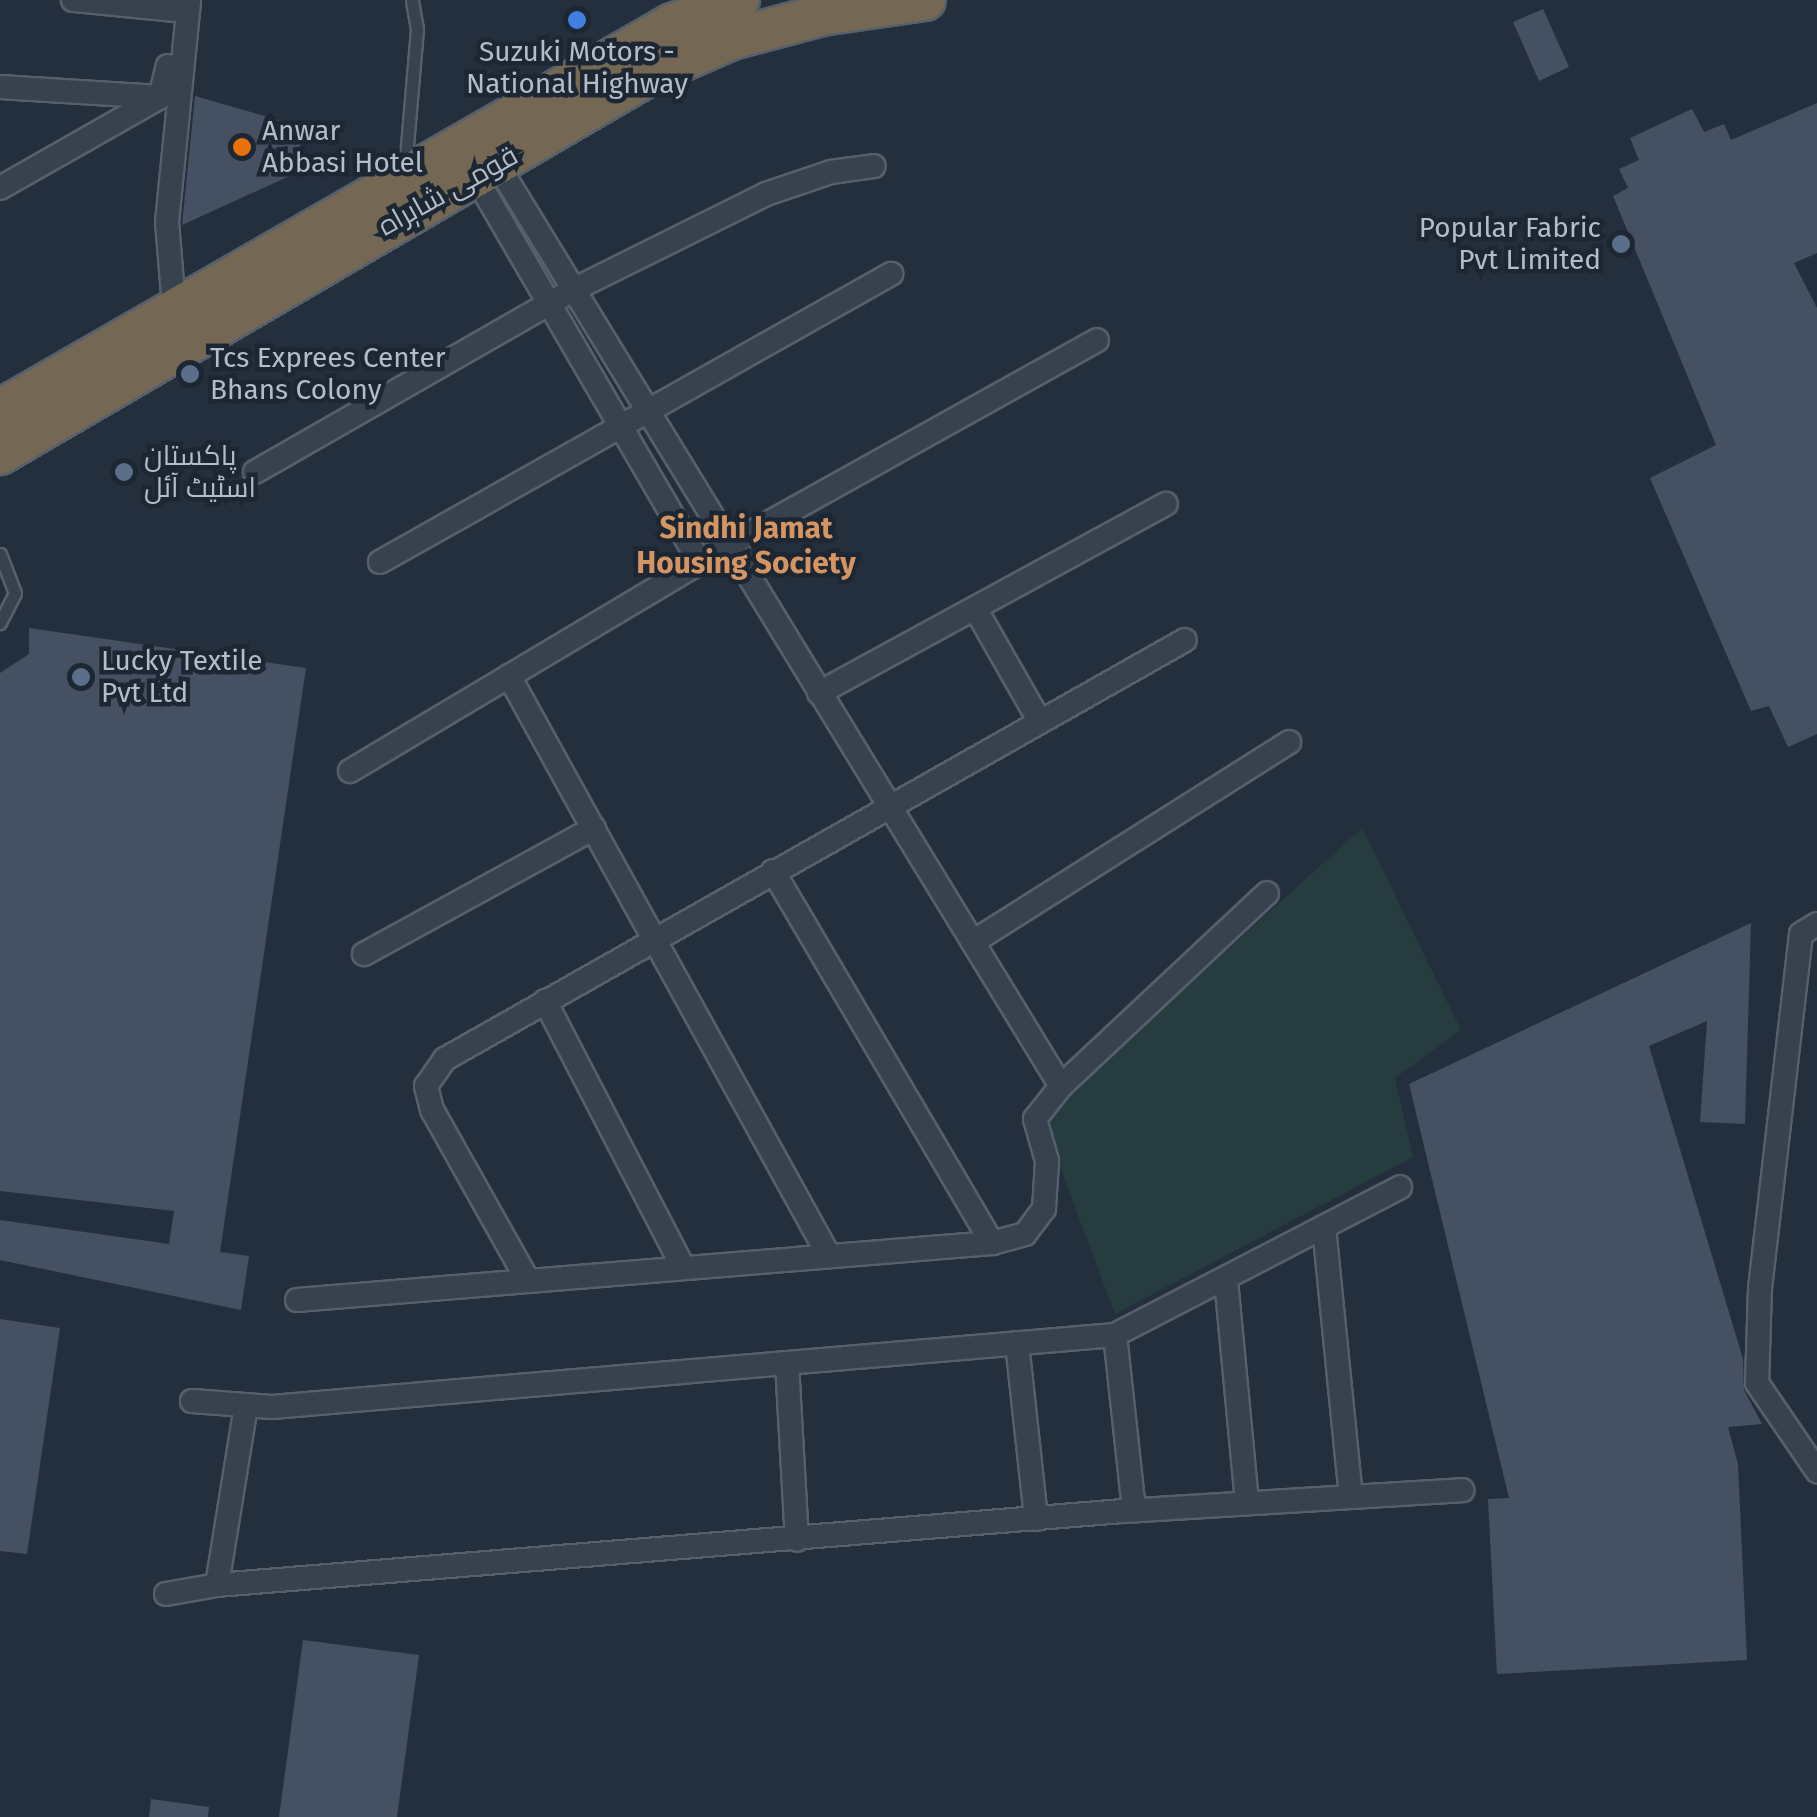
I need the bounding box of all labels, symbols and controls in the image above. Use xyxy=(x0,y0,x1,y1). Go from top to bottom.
marker: Suzuki Motors - National Highway xyxy=(566,9,588,31)
place label: Suzuki Motors - National Highway xyxy=(466,35,688,101)
place label: Anwar Abbasi Hotel xyxy=(262,114,423,180)
marker: Anwar Abbasi Hotel xyxy=(231,136,253,158)
street label: قومی شاہراہ xyxy=(372,139,524,243)
place label: Popular Fabric Pvt Limited xyxy=(1419,211,1601,277)
marker: Popular Fabric Pvt Limited xyxy=(1610,233,1632,255)
place label: Tcs Exprees Center Bhans Colony xyxy=(210,341,446,407)
marker: Tcs Exprees Center Bhans Colony xyxy=(179,363,201,385)
place label: پاکستان اسٹیٹ آئل xyxy=(144,439,256,505)
marker: پاکستان اسٹیٹ آئل xyxy=(113,461,135,483)
district label: Sindhi Jamat Housing Society xyxy=(636,510,856,580)
place label: Lucky Textile Pvt Ltd xyxy=(101,644,263,710)
marker: Lucky Textile Pvt Ltd xyxy=(70,666,92,688)

